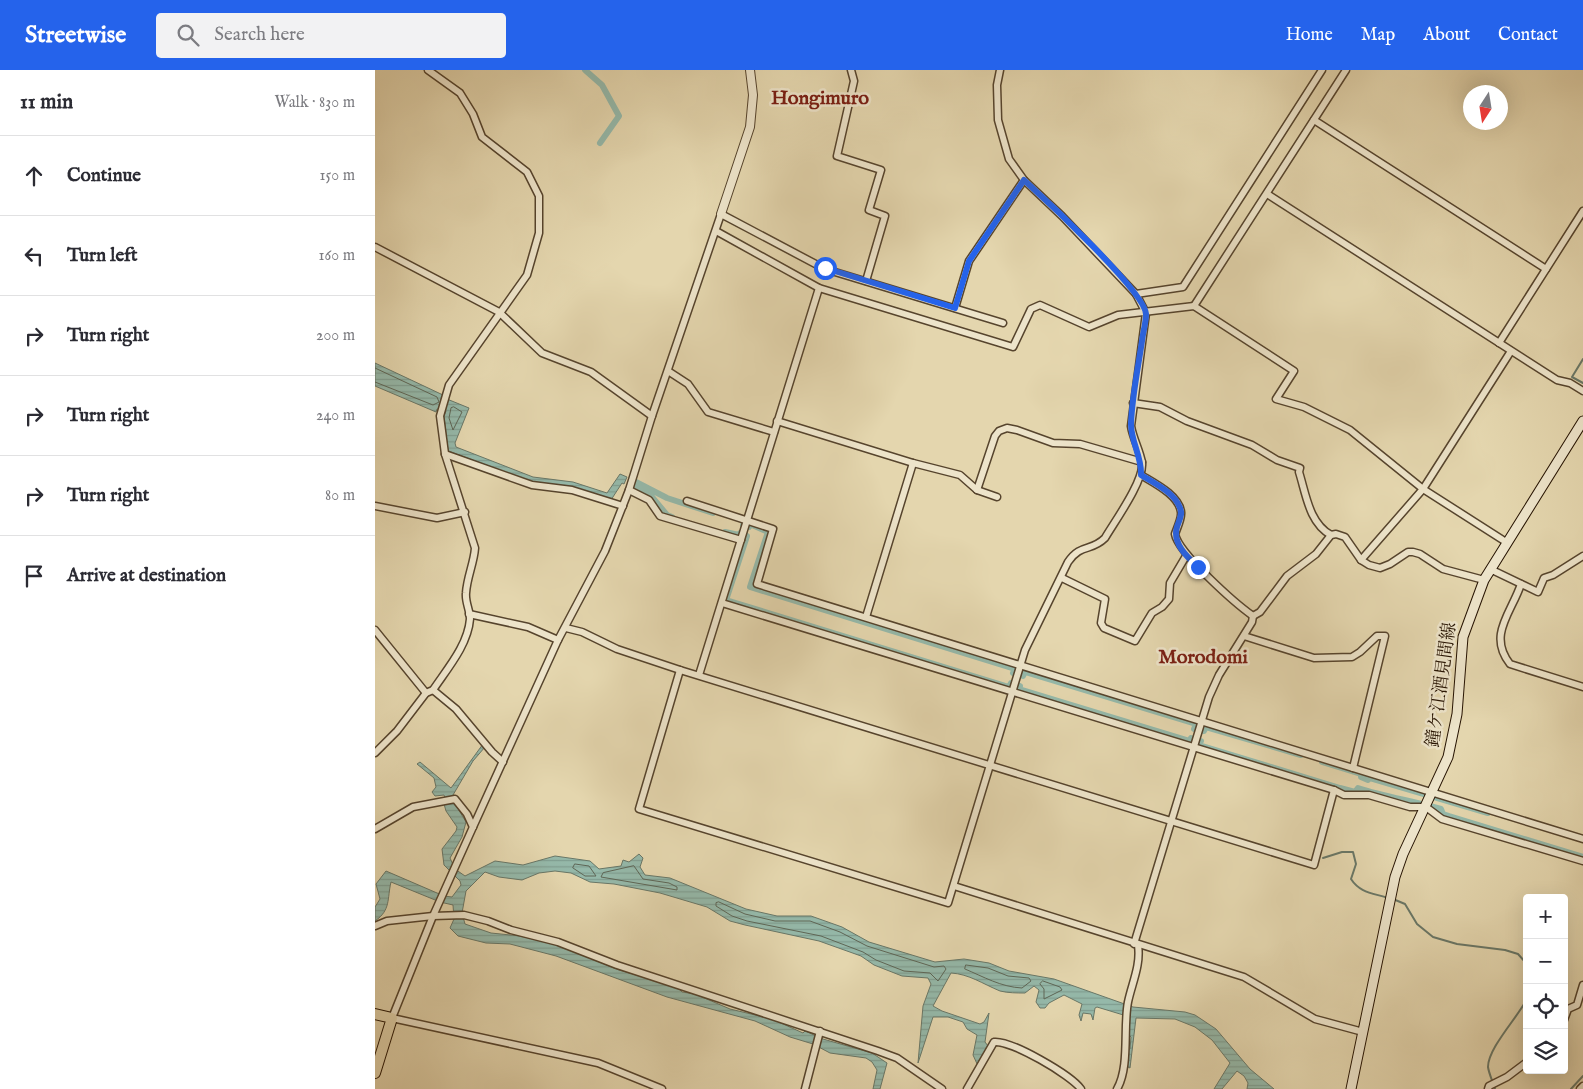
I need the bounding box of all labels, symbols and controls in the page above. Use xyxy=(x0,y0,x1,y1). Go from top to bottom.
search box xyxy=(156,13,506,58)
text: Streetwise xyxy=(25,20,126,51)
icon: search xyxy=(174,21,202,49)
text: Search here xyxy=(214,23,305,47)
text: Home xyxy=(1286,24,1333,47)
text: Map xyxy=(1361,24,1395,47)
text: About xyxy=(1423,24,1470,47)
text: Contact xyxy=(1498,24,1558,47)
north arrow xyxy=(1463,85,1508,130)
district label: Hongimuro xyxy=(771,86,869,111)
text: 11 min xyxy=(20,89,73,116)
text: Walk · 830 m xyxy=(274,93,355,113)
icon: ahead xyxy=(20,162,48,190)
text: Continue xyxy=(67,164,141,188)
text: 150 m xyxy=(320,166,355,186)
icon: left xyxy=(20,242,48,270)
text: Turn left xyxy=(67,244,138,268)
text: 160 m xyxy=(319,246,355,266)
route start xyxy=(814,257,837,280)
icon: right xyxy=(20,322,48,350)
text: Turn right xyxy=(67,324,149,348)
text: 200 m xyxy=(316,326,355,346)
icon: right xyxy=(20,402,48,430)
text: Turn right xyxy=(67,404,149,428)
text: 240 m xyxy=(316,406,355,426)
icon: right xyxy=(20,482,48,510)
text: Turn right xyxy=(67,484,149,508)
text: 80 m xyxy=(325,486,355,506)
route end xyxy=(1187,556,1210,579)
icon: arrive xyxy=(20,562,48,590)
text: Arrive at destination xyxy=(67,564,226,588)
street label: 鐘ケ江酒見間線 xyxy=(1422,621,1462,749)
district label: Morodomi xyxy=(1158,645,1248,670)
map controls xyxy=(1523,894,1568,1074)
button: + xyxy=(1523,894,1568,939)
button: − xyxy=(1523,939,1568,984)
button: locate xyxy=(1523,984,1568,1029)
button: layers xyxy=(1523,1029,1568,1074)

